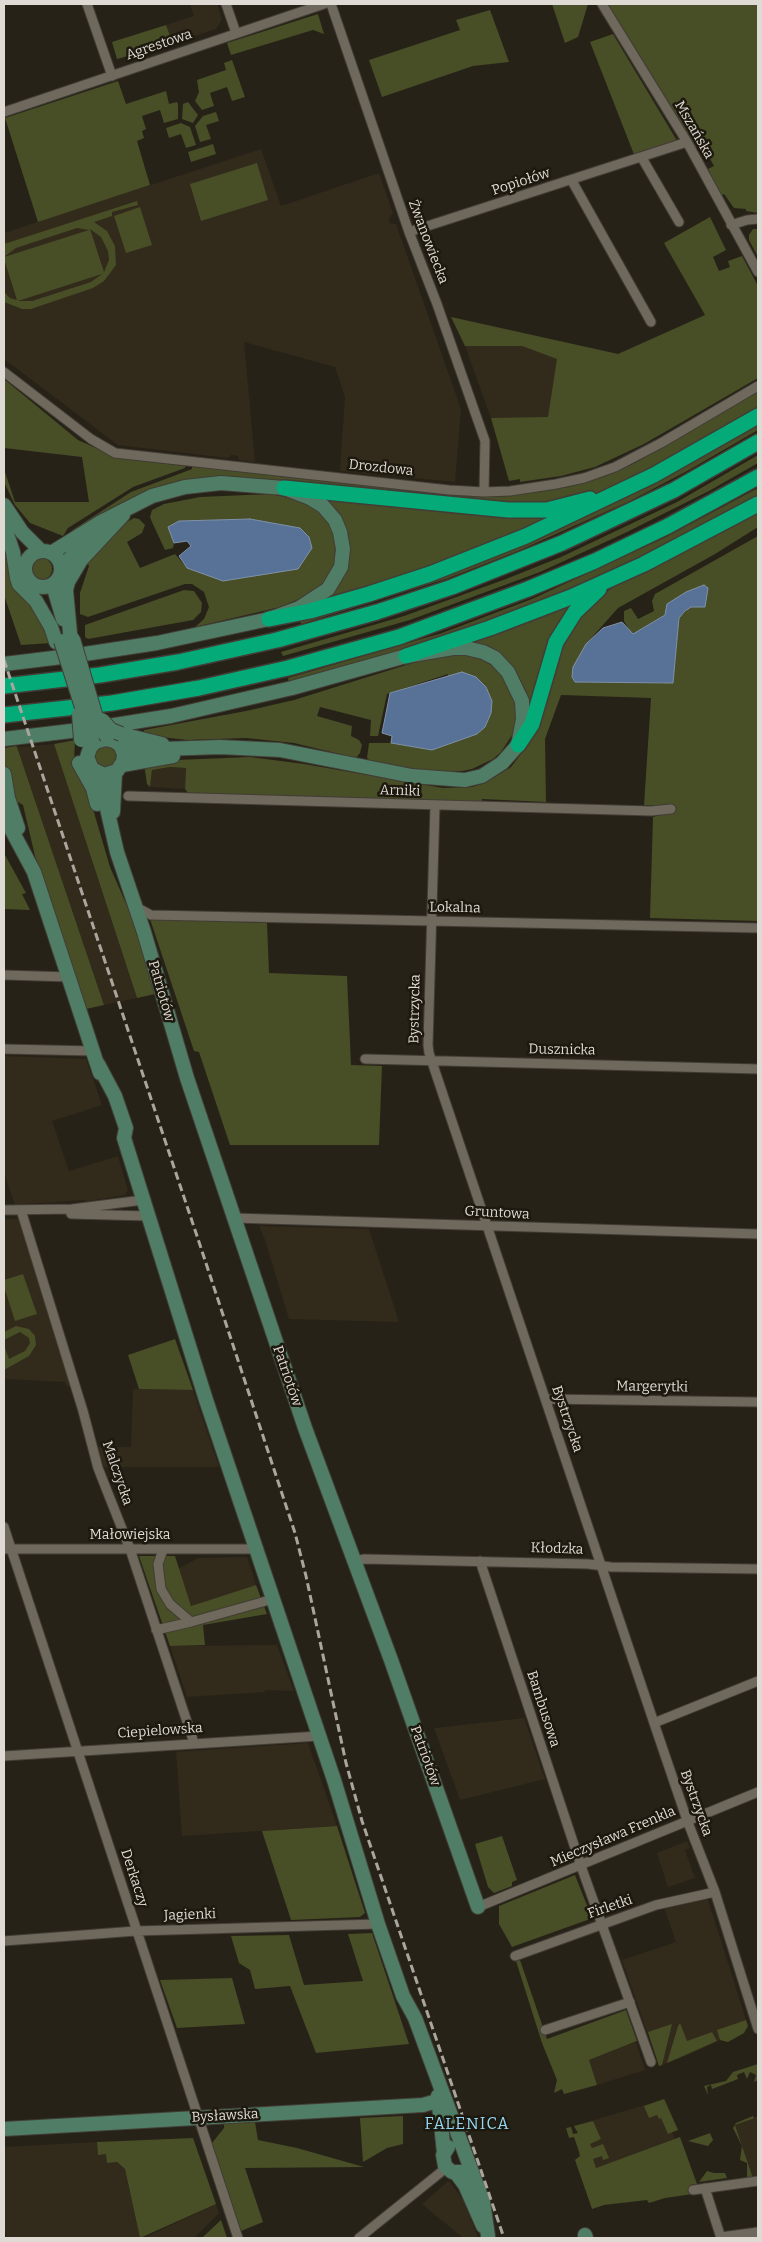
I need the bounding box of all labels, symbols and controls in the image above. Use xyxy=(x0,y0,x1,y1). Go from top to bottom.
street label: Agrestowa xyxy=(124,26,194,64)
street label: Mszańska xyxy=(671,98,717,162)
street label: Popiołów xyxy=(490,165,552,199)
street label: Żwanowiecka xyxy=(404,198,452,286)
street label: Drozdowa xyxy=(348,456,414,480)
street label: Arniki xyxy=(379,782,421,800)
street label: Lokalna xyxy=(429,899,481,917)
street label: Patriotów xyxy=(144,958,178,1024)
street label: Bystrzycka xyxy=(406,974,424,1044)
street label: Dusznicka xyxy=(528,1041,596,1059)
street label: Gruntowa xyxy=(464,1203,530,1223)
street label: Patriotów xyxy=(269,1344,305,1408)
street label: Margerytki xyxy=(616,1378,688,1396)
street label: Bystrzycka xyxy=(548,1383,586,1455)
street label: Malczycka xyxy=(98,1439,136,1507)
street label: Małowiejska xyxy=(90,1527,170,1543)
street label: Kłodzka xyxy=(530,1540,584,1558)
street label: Bambusowa xyxy=(523,1669,563,1749)
street label: Ciepielowska xyxy=(117,1720,203,1742)
street label: Patriotów xyxy=(406,1724,444,1788)
street label: Bystrzycka xyxy=(676,1768,716,1838)
street label: Mieczysława Frenkla xyxy=(548,1803,678,1871)
street label: Derkaczy xyxy=(117,1847,151,1909)
street label: Firletki xyxy=(585,1892,635,1922)
street label: Jagienki xyxy=(164,1906,216,1924)
street label: Bysławska xyxy=(191,2106,259,2126)
district label: FALENICA xyxy=(424,2115,510,2135)

